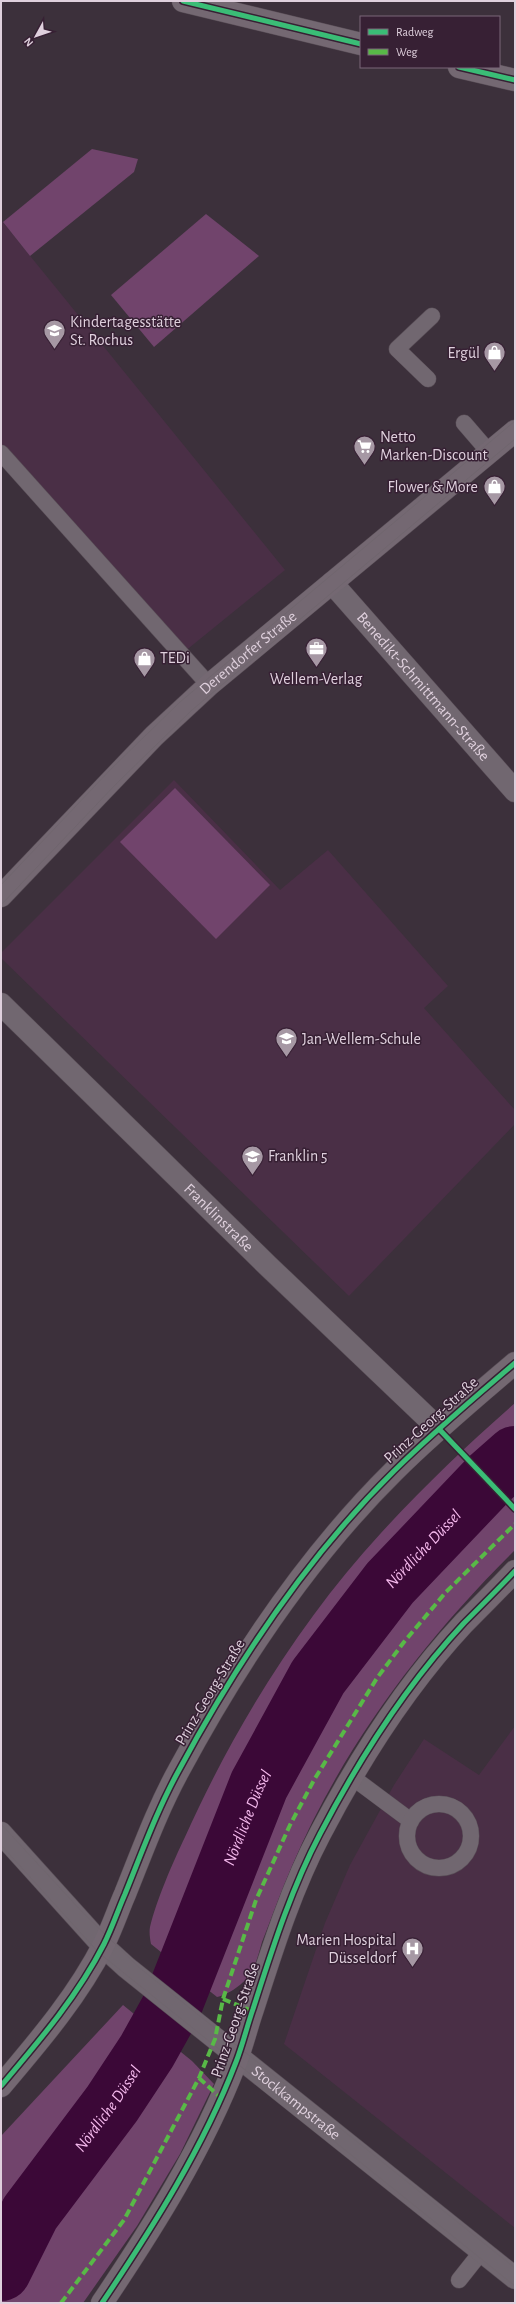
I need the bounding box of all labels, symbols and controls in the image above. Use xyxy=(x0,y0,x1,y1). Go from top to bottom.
north arrow xyxy=(16,16,56,56)
legend xyxy=(360,16,500,68)
text: Radweg xyxy=(396,26,433,38)
text: N xyxy=(22,36,35,49)
text: Weg xyxy=(396,46,418,58)
place label: Kindertagesstätte St. Rochus xyxy=(70,314,181,348)
school or university icon: Kindertagesstätte St. Rochus xyxy=(41,318,67,351)
shop icon: Ergül xyxy=(482,340,508,373)
place label: Ergül xyxy=(447,345,480,361)
place label: Netto Marken-Discount xyxy=(380,429,488,463)
supermarket icon: Netto Marken-Discount xyxy=(351,433,377,466)
shop icon: Flower & More xyxy=(481,474,507,507)
place label: Flower & More xyxy=(387,479,478,495)
street label: Derendorfer Straße xyxy=(196,608,300,698)
street label: Benedikt-Schmittmann-Straße xyxy=(354,609,493,764)
office icon: Wellem-Verlag xyxy=(303,636,329,669)
shop icon: TEDi xyxy=(132,645,158,678)
place label: TEDi xyxy=(160,650,190,666)
place label: Wellem-Verlag xyxy=(270,671,363,687)
school or university icon: Jan-Wellem-Schule xyxy=(274,1026,300,1059)
place label: Jan-Wellem-Schule xyxy=(302,1031,421,1047)
school or university icon: Franklin 5 xyxy=(240,1143,266,1176)
place label: Franklin 5 xyxy=(268,1148,328,1164)
street label: Franklinstraße xyxy=(181,1180,256,1255)
street label: Prinz-Georg-Straße xyxy=(381,1374,481,1466)
water label: Nördliche Düssel xyxy=(382,1506,464,1591)
street label: Prinz-Georg-Straße xyxy=(172,1636,248,1748)
water label: Nördliche Düssel xyxy=(220,1767,274,1868)
place label: Marien Hospital Düsseldorf xyxy=(296,1932,397,1966)
hospital icon: Marien Hospital Düsseldorf xyxy=(399,1936,425,1969)
street label: Prinz-Georg-Straße xyxy=(208,1960,262,2080)
water label: Nördliche Düssel xyxy=(71,2062,144,2155)
street label: Stockkampstraße xyxy=(249,2063,343,2143)

